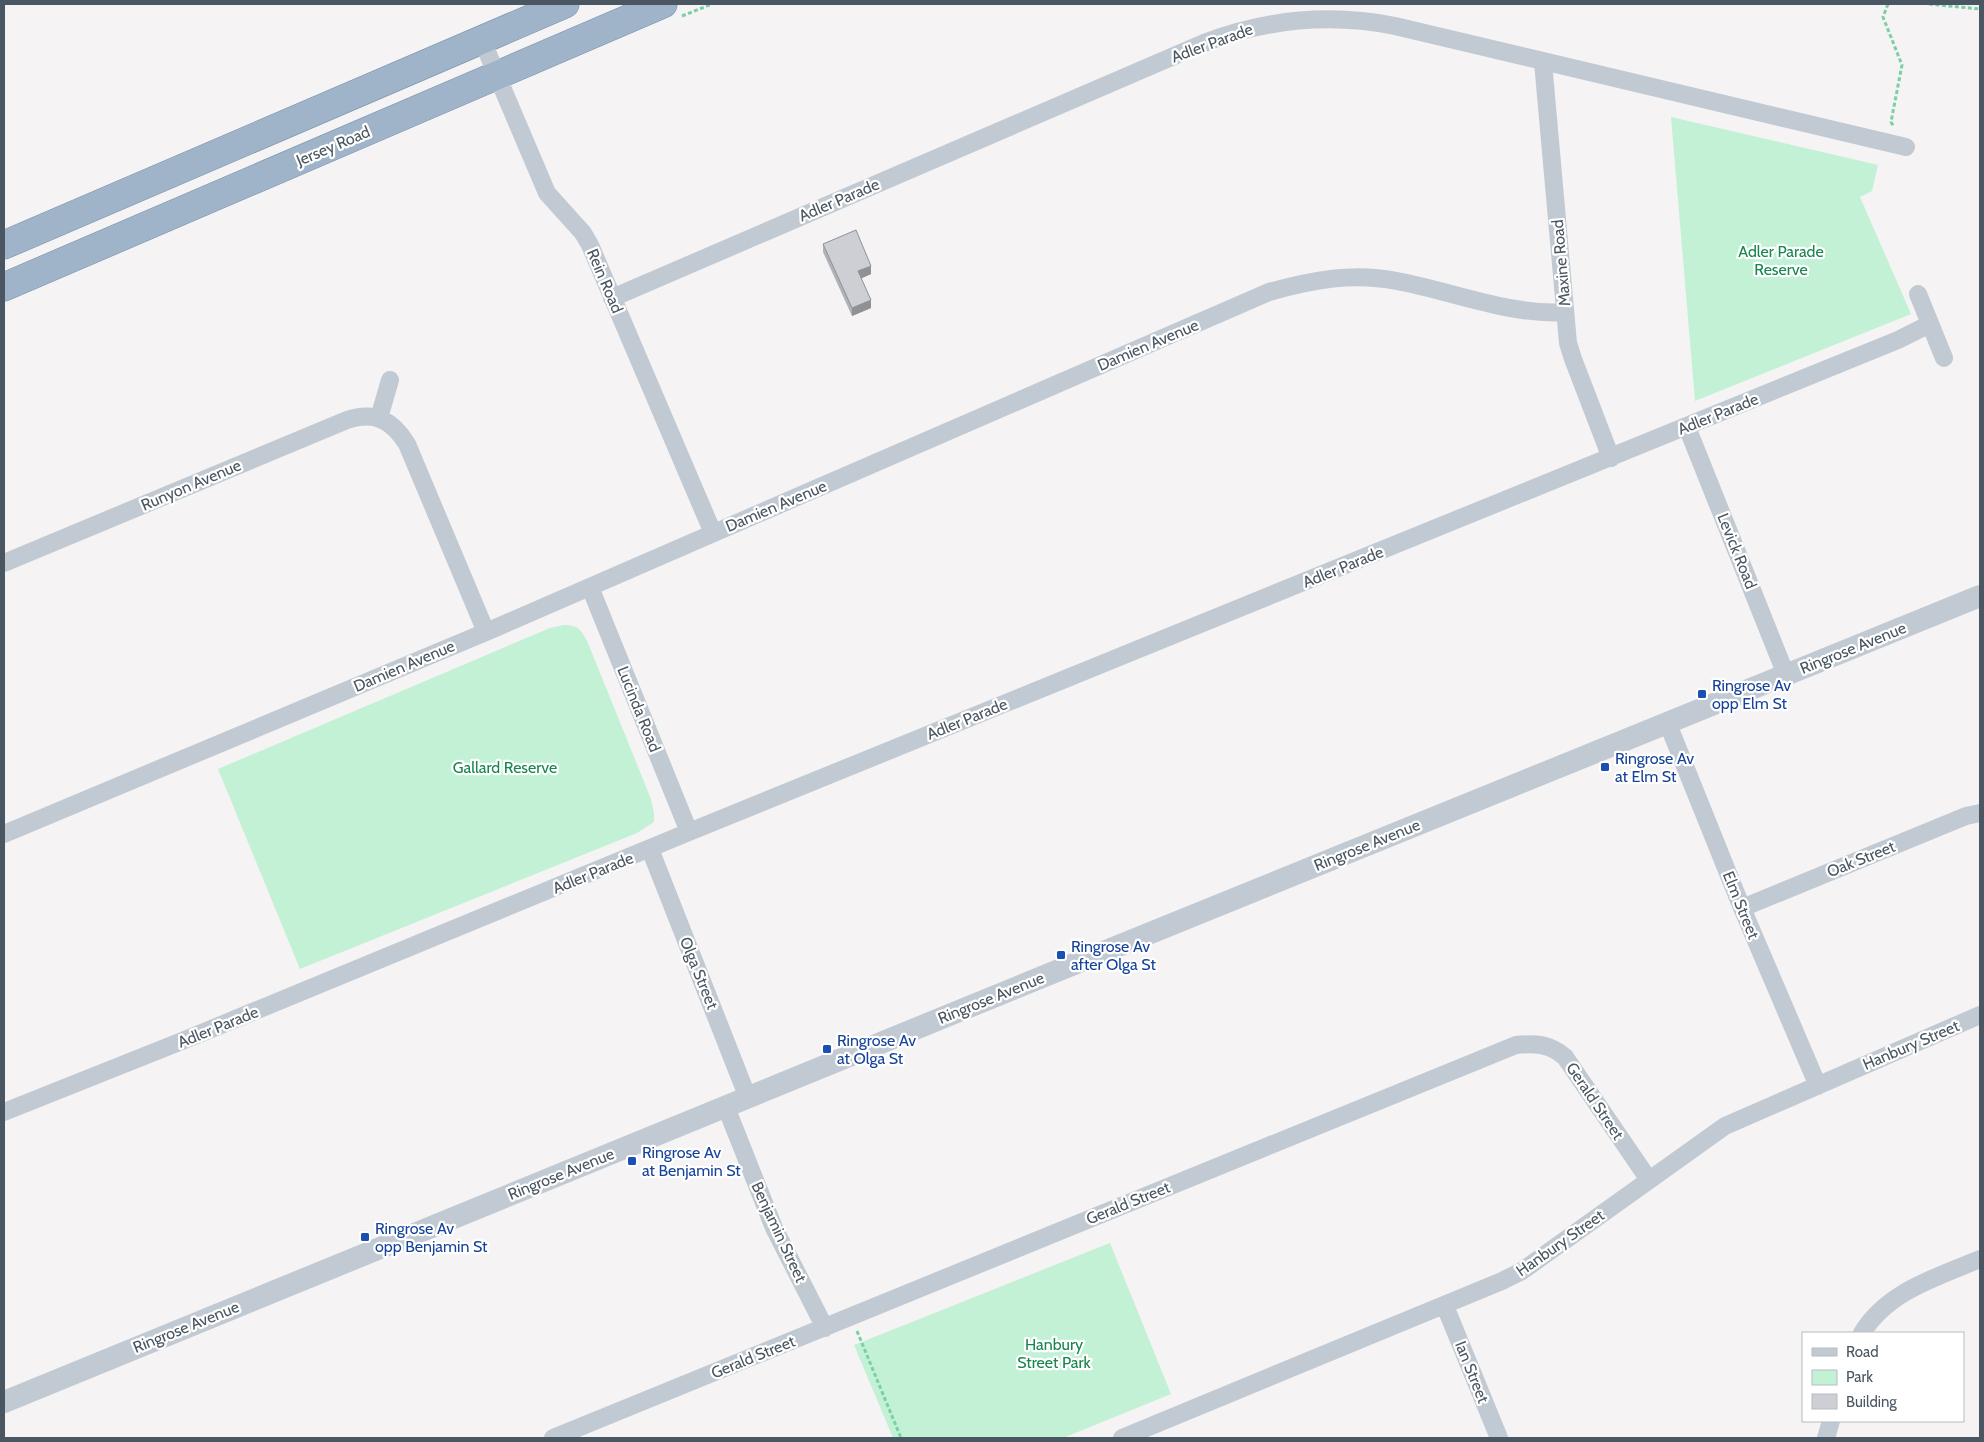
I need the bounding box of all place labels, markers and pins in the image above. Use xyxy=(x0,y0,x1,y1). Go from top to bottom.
place label: Ringrose Av opp Elm St xyxy=(1712,676,1791,713)
marker: Ringrose Av opp Elm St xyxy=(1696,688,1708,700)
place label: Ringrose Av at Elm St xyxy=(1615,749,1694,786)
marker: Ringrose Av at Elm St xyxy=(1599,761,1611,773)
place label: Ringrose Av after Olga St xyxy=(1071,937,1156,974)
marker: Ringrose Av after Olga St xyxy=(1055,949,1067,961)
place label: Ringrose Av at Olga St xyxy=(837,1031,916,1068)
marker: Ringrose Av at Olga St xyxy=(821,1043,833,1055)
place label: Ringrose Av at Benjamin St xyxy=(642,1143,741,1180)
marker: Ringrose Av at Benjamin St xyxy=(626,1155,638,1167)
place label: Ringrose Av opp Benjamin St xyxy=(375,1219,488,1256)
marker: Ringrose Av opp Benjamin St xyxy=(359,1231,371,1243)

